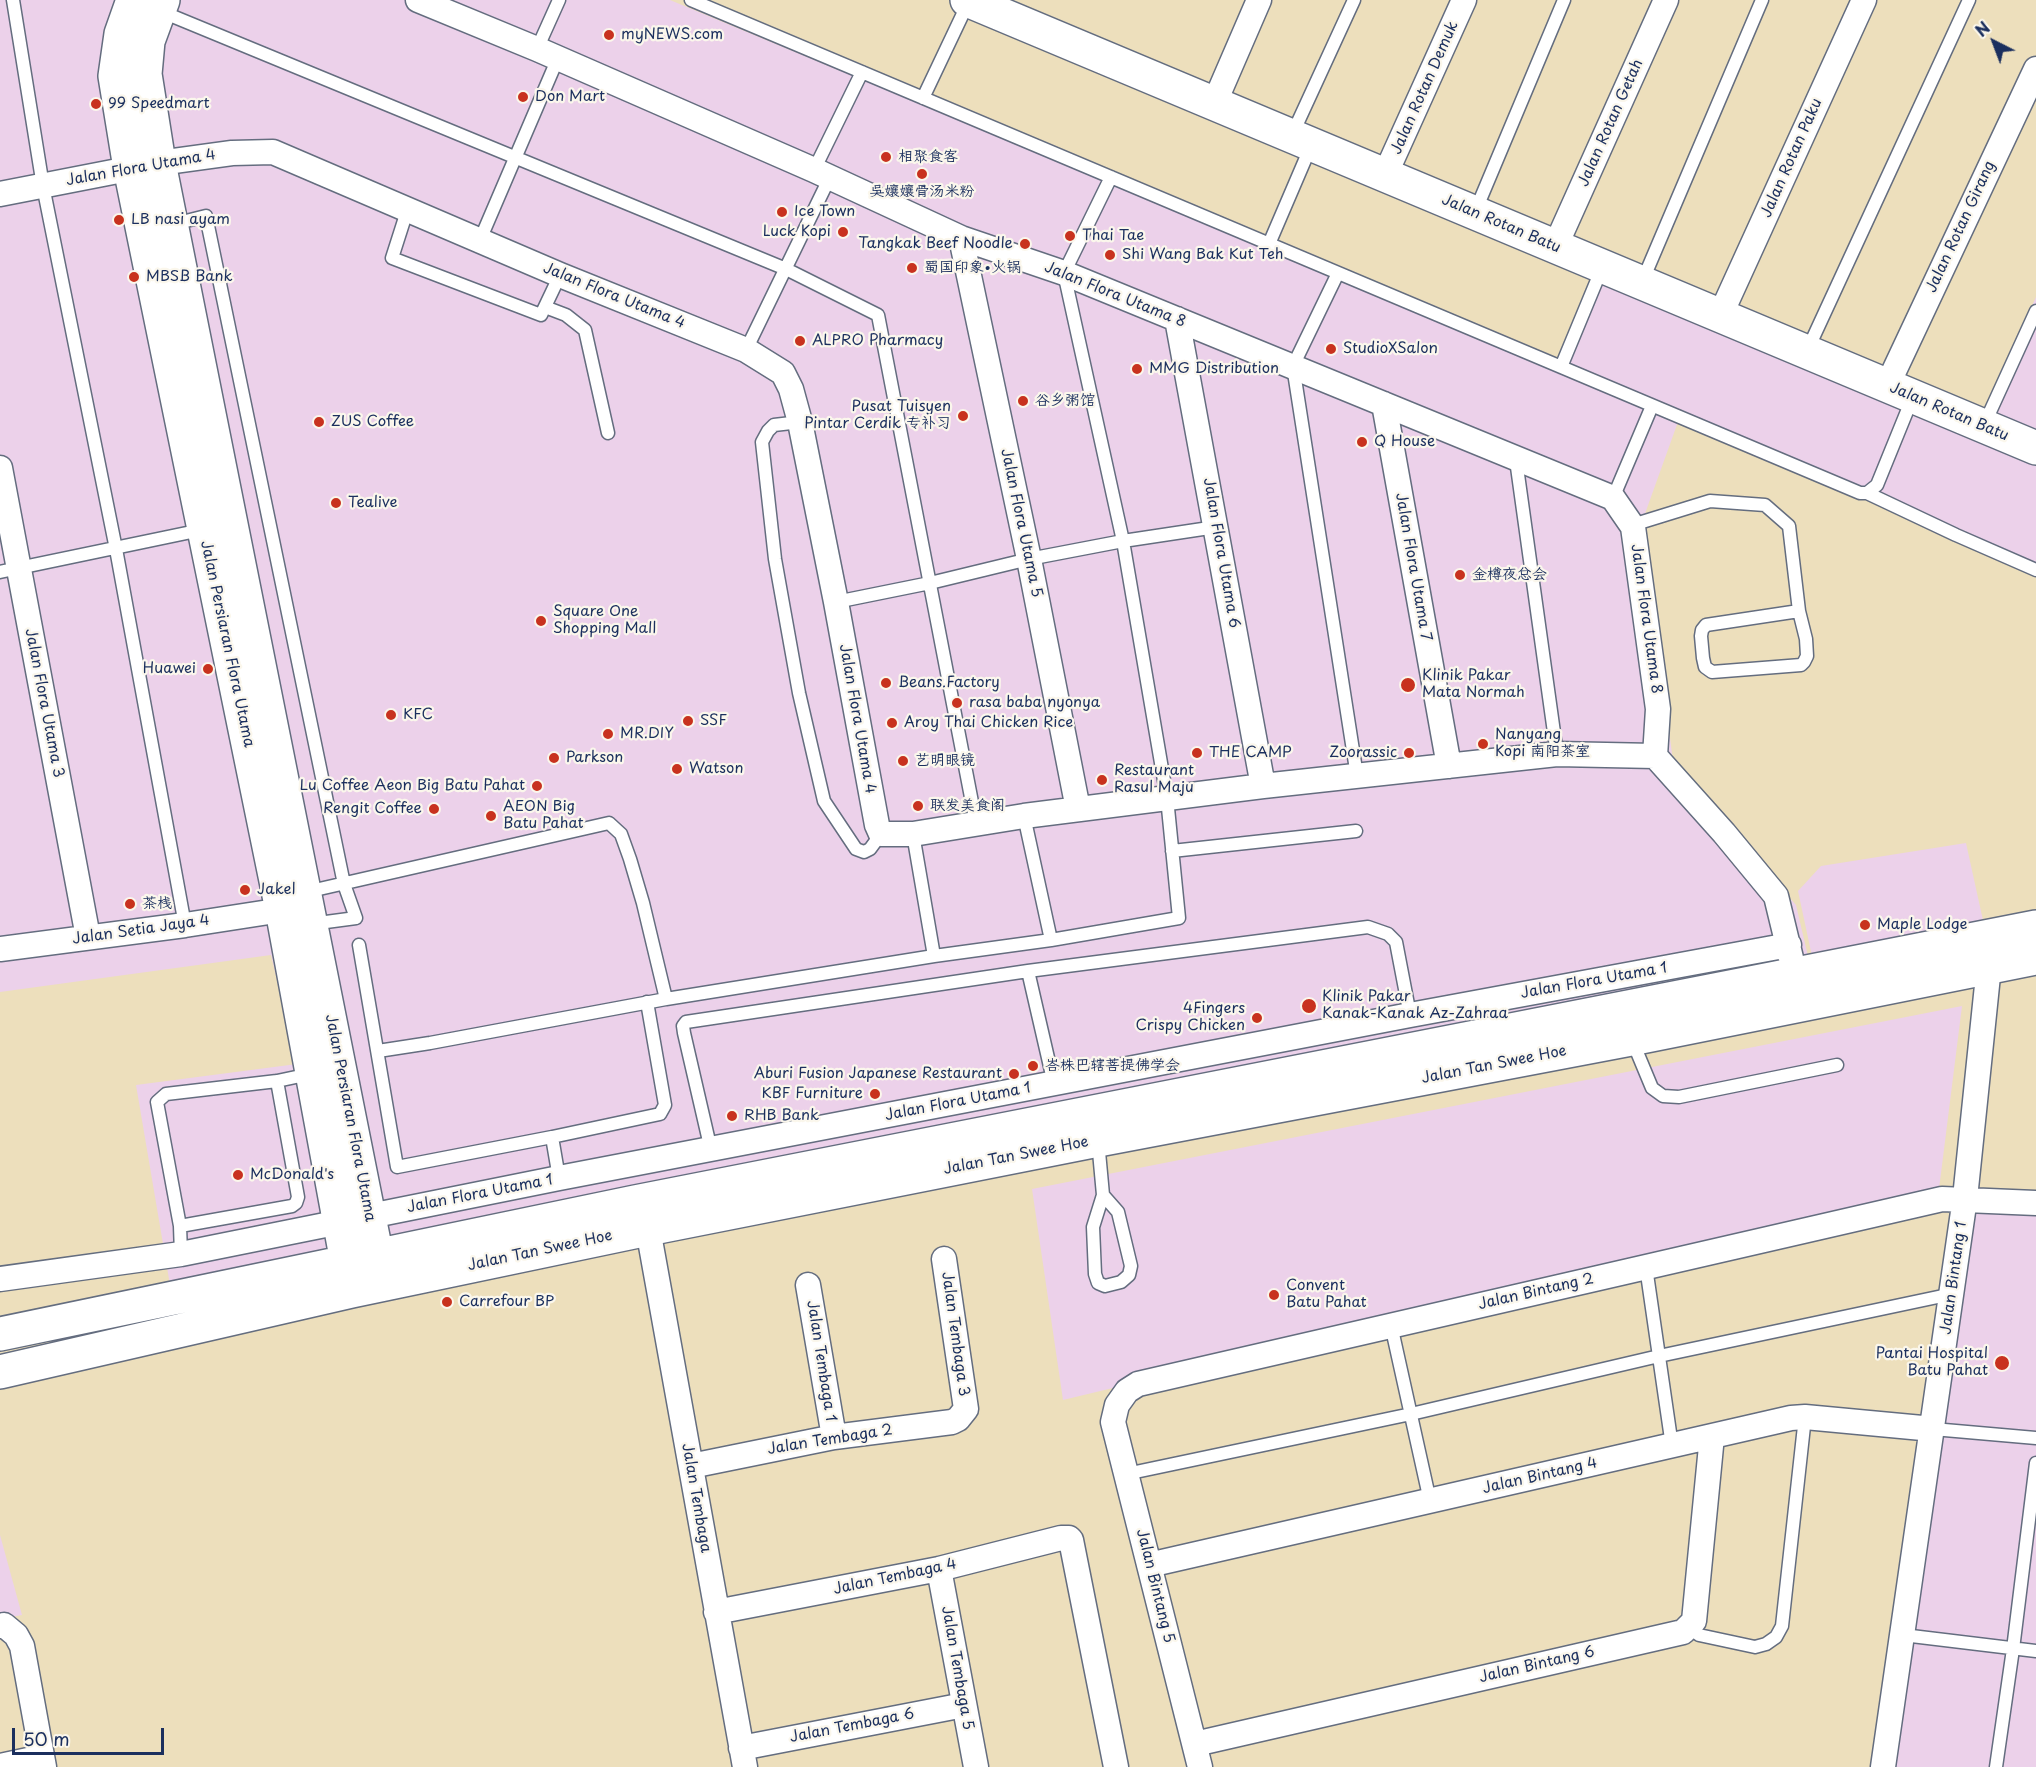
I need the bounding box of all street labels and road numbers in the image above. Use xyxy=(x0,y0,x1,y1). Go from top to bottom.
street label: Jalan Rotan Demuk xyxy=(1388,19,1462,157)
street label: Jalan Rotan Getah xyxy=(1575,57,1647,189)
street label: Jalan Rotan Paku xyxy=(1758,96,1826,220)
street label: Jalan Flora Utama 4 xyxy=(65,146,217,190)
street label: Jalan Rotan Girang xyxy=(1923,158,1999,296)
street label: Jalan Rotan Batu xyxy=(1439,191,1563,257)
street label: Jalan Flora Utama 8 xyxy=(1042,258,1188,332)
street label: Jalan Flora Utama 4 xyxy=(540,259,688,333)
street label: Jalan Rotan Batu xyxy=(1887,379,2011,445)
street label: Jalan Flora Utama 5 xyxy=(996,447,1046,599)
street label: Jalan Flora Utama 6 xyxy=(1199,476,1243,630)
street label: Jalan Flora Utama 7 xyxy=(1391,491,1435,643)
street label: Jalan Persiaran Flora Utama xyxy=(196,539,258,749)
street label: Jalan Flora Utama 8 xyxy=(1627,543,1665,695)
street label: Jalan Flora Utama 3 xyxy=(21,627,67,779)
street label: Jalan Flora Utama 4 xyxy=(835,643,879,795)
street label: Jalan Setia Jaya 4 xyxy=(71,911,211,949)
street label: Jalan Flora Utama 1 xyxy=(1519,959,1669,1003)
street label: Jalan Persiaran Flora Utama xyxy=(321,1013,379,1223)
street label: Jalan Tan Swee Hoe xyxy=(1420,1042,1568,1088)
street label: Jalan Flora Utama 1 xyxy=(883,1079,1033,1125)
street label: Jalan Tan Swee Hoe xyxy=(942,1133,1090,1179)
street label: Jalan Flora Utama 1 xyxy=(405,1171,555,1217)
street label: Jalan Bintang 1 xyxy=(1937,1220,1971,1336)
street label: Jalan Tan Swee Hoe xyxy=(466,1227,614,1275)
street label: Jalan Bintang 2 xyxy=(1477,1270,1595,1314)
street label: Jalan Tembaga 3 xyxy=(937,1271,973,1397)
street label: Jalan Tembaga 1 xyxy=(803,1299,839,1423)
street label: Jalan Tembaga 2 xyxy=(766,1421,894,1459)
street label: Jalan Tembaga xyxy=(678,1442,714,1554)
street label: Jalan Bintang 4 xyxy=(1481,1454,1599,1498)
street label: Jalan Bintang 5 xyxy=(1132,1527,1178,1645)
street label: Jalan Tembaga 4 xyxy=(832,1555,958,1599)
street label: Jalan Tembaga 5 xyxy=(937,1605,977,1731)
street label: Jalan Bintang 6 xyxy=(1478,1643,1596,1687)
street label: Jalan Tembaga 6 xyxy=(788,1705,916,1747)

